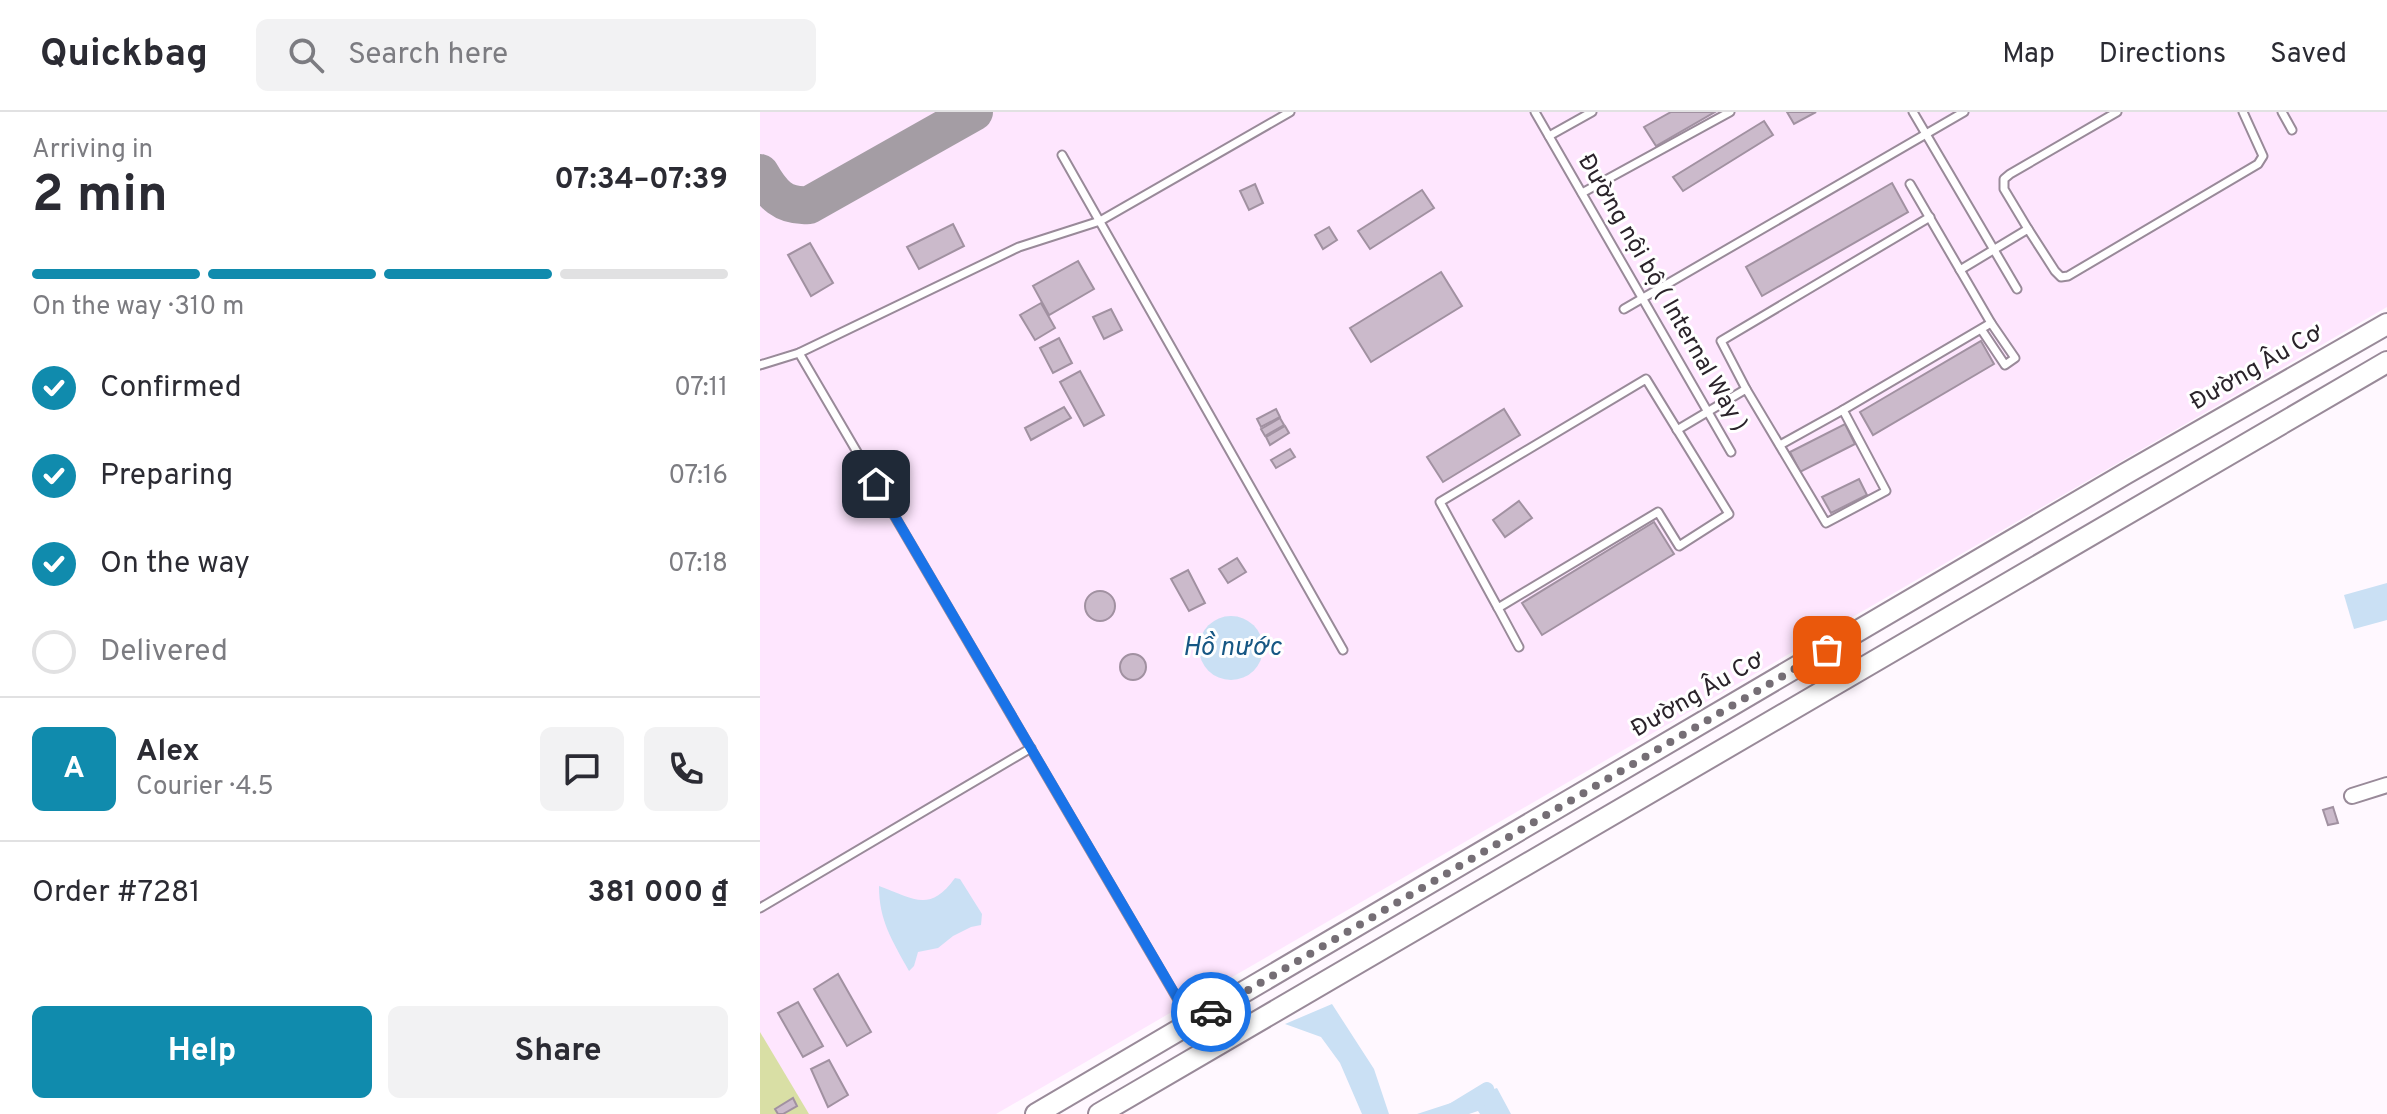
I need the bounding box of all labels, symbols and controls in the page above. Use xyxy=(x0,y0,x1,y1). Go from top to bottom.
search box xyxy=(256,19,816,91)
text: Quickbag xyxy=(40,31,208,80)
icon: search xyxy=(284,33,328,77)
text: Search here xyxy=(348,37,508,74)
text: Map xyxy=(2002,37,2055,73)
text: Directions xyxy=(2099,37,2226,73)
text: Saved xyxy=(2270,37,2347,73)
text: Arriving in xyxy=(32,134,153,167)
street label: Đường nội bộ ( Internal Way ) xyxy=(1570,149,1754,437)
text: 07:34–07:39 xyxy=(554,162,728,199)
text: 2 min xyxy=(32,164,168,230)
text: On the way · 310 m xyxy=(32,291,244,324)
street label: Đường Âu Cơ xyxy=(2184,316,2329,418)
icon: check xyxy=(32,366,76,410)
text: Confirmed xyxy=(100,370,242,407)
text: 07:11 xyxy=(674,372,728,405)
pin xyxy=(842,450,910,518)
icon: check xyxy=(32,454,76,498)
text: Preparing xyxy=(100,458,233,495)
text: 07:16 xyxy=(668,460,728,493)
icon: home xyxy=(854,462,898,506)
icon: check xyxy=(32,542,76,586)
text: On the way xyxy=(100,546,250,583)
text: 07:18 xyxy=(668,548,728,581)
pin xyxy=(1793,616,1861,684)
icon: bag xyxy=(1805,628,1849,672)
water label: Hồ nước xyxy=(1183,631,1282,665)
text: Delivered xyxy=(100,634,228,671)
street label: Đường Âu Cơ xyxy=(1625,643,1770,745)
button: chat xyxy=(540,727,624,811)
button: phone xyxy=(644,727,728,811)
text: Alex xyxy=(136,734,200,771)
text: A xyxy=(63,751,85,788)
text: Courier · 4.5 xyxy=(136,771,274,804)
text: Order #7281 xyxy=(32,875,200,912)
text: 381 000 ₫ xyxy=(587,875,728,912)
courier xyxy=(1171,972,1251,1052)
icon: car xyxy=(1189,990,1233,1034)
button: Help xyxy=(32,1006,372,1098)
button: Share xyxy=(388,1006,728,1098)

